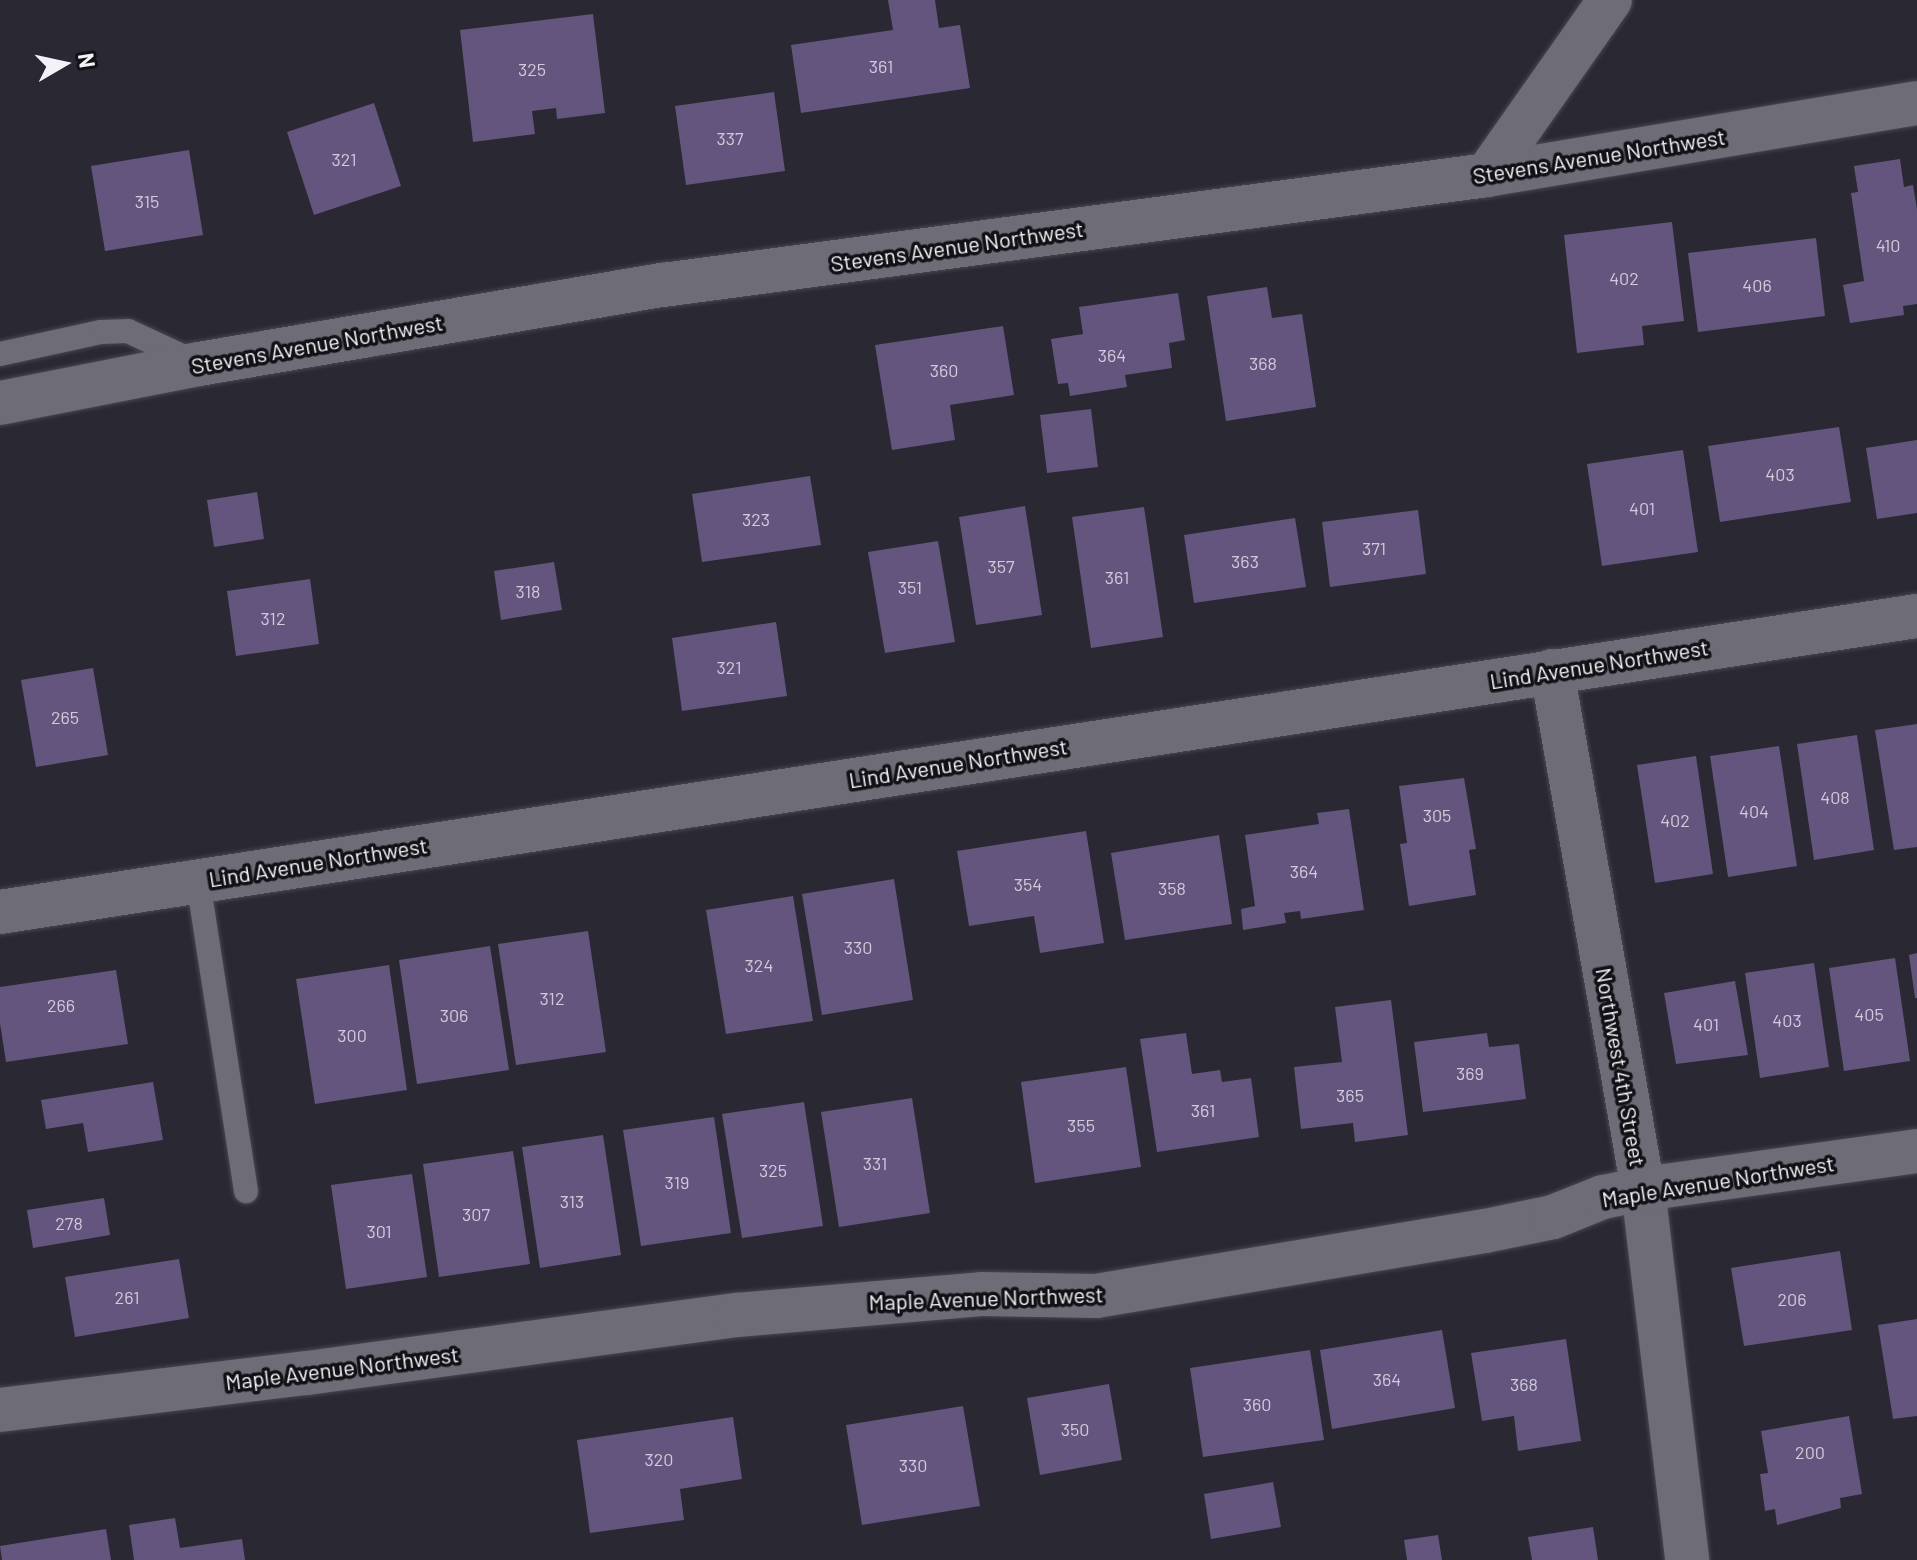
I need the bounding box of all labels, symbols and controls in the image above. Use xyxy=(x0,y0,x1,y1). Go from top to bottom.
north arrow xyxy=(24,24,104,104)
text: N xyxy=(74,51,102,70)
house number: 361 xyxy=(869,55,893,77)
house number: 325 xyxy=(518,58,546,80)
street label: Stevens Avenue Northwest xyxy=(1471,123,1727,189)
house number: 337 xyxy=(716,127,744,149)
house number: 321 xyxy=(332,148,356,170)
house number: 315 xyxy=(135,190,159,212)
street label: Stevens Avenue Northwest xyxy=(829,215,1085,277)
house number: 410 xyxy=(1876,234,1900,256)
house number: 402 xyxy=(1609,267,1639,289)
house number: 406 xyxy=(1742,274,1772,296)
street label: Stevens Avenue Northwest xyxy=(189,309,445,379)
house number: 364 xyxy=(1098,344,1126,366)
house number: 368 xyxy=(1249,352,1277,374)
house number: 360 xyxy=(930,359,958,381)
house number: 403 xyxy=(1765,463,1795,485)
house number: 401 xyxy=(1629,497,1655,519)
house number: 323 xyxy=(742,508,770,530)
house number: 371 xyxy=(1362,537,1386,559)
house number: 363 xyxy=(1231,550,1259,572)
house number: 357 xyxy=(987,555,1015,577)
house number: 361 xyxy=(1105,566,1129,588)
house number: 351 xyxy=(898,576,922,598)
house number: 318 xyxy=(516,580,540,602)
house number: 312 xyxy=(260,607,286,629)
street label: Lind Avenue Northwest xyxy=(1488,634,1710,694)
house number: 321 xyxy=(717,656,741,678)
house number: 265 xyxy=(51,706,79,728)
street label: Lind Avenue Northwest xyxy=(847,733,1069,793)
house number: 408 xyxy=(1820,786,1850,808)
house number: 404 xyxy=(1739,800,1769,822)
house number: 305 xyxy=(1423,804,1451,826)
house number: 402 xyxy=(1660,809,1690,831)
street label: Lind Avenue Northwest xyxy=(207,832,429,892)
house number: 364 xyxy=(1290,860,1318,882)
house number: 354 xyxy=(1014,873,1042,895)
house number: 358 xyxy=(1158,877,1186,899)
house number: 330 xyxy=(844,936,872,958)
house number: 324 xyxy=(745,954,773,976)
street label: Northwest 4th Street xyxy=(1591,966,1651,1168)
house number: 312 xyxy=(539,987,565,1009)
house number: 266 xyxy=(47,994,75,1016)
house number: 405 xyxy=(1854,1003,1884,1025)
house number: 306 xyxy=(440,1004,468,1026)
house number: 403 xyxy=(1772,1009,1802,1031)
house number: 401 xyxy=(1693,1013,1719,1035)
house number: 300 xyxy=(337,1024,367,1046)
house number: 369 xyxy=(1456,1062,1484,1084)
house number: 365 xyxy=(1336,1084,1364,1106)
house number: 361 xyxy=(1191,1099,1215,1121)
house number: 355 xyxy=(1067,1114,1095,1136)
street label: Maple Avenue Northwest xyxy=(1600,1150,1836,1212)
house number: 331 xyxy=(863,1152,887,1174)
house number: 325 xyxy=(759,1159,787,1181)
house number: 319 xyxy=(665,1171,689,1193)
house number: 313 xyxy=(560,1190,584,1212)
house number: 307 xyxy=(462,1203,490,1225)
house number: 278 xyxy=(55,1212,83,1234)
house number: 301 xyxy=(366,1220,392,1242)
street label: Maple Avenue Northwest xyxy=(868,1281,1104,1315)
house number: 261 xyxy=(115,1286,139,1308)
house number: 206 xyxy=(1777,1288,1807,1310)
street label: Maple Avenue Northwest xyxy=(224,1341,460,1395)
house number: 364 xyxy=(1373,1368,1401,1390)
house number: 368 xyxy=(1510,1373,1538,1395)
house number: 360 xyxy=(1243,1393,1271,1415)
house number: 350 xyxy=(1061,1418,1089,1440)
house number: 200 xyxy=(1795,1441,1825,1463)
house number: 320 xyxy=(644,1448,674,1470)
house number: 330 xyxy=(899,1454,927,1476)

